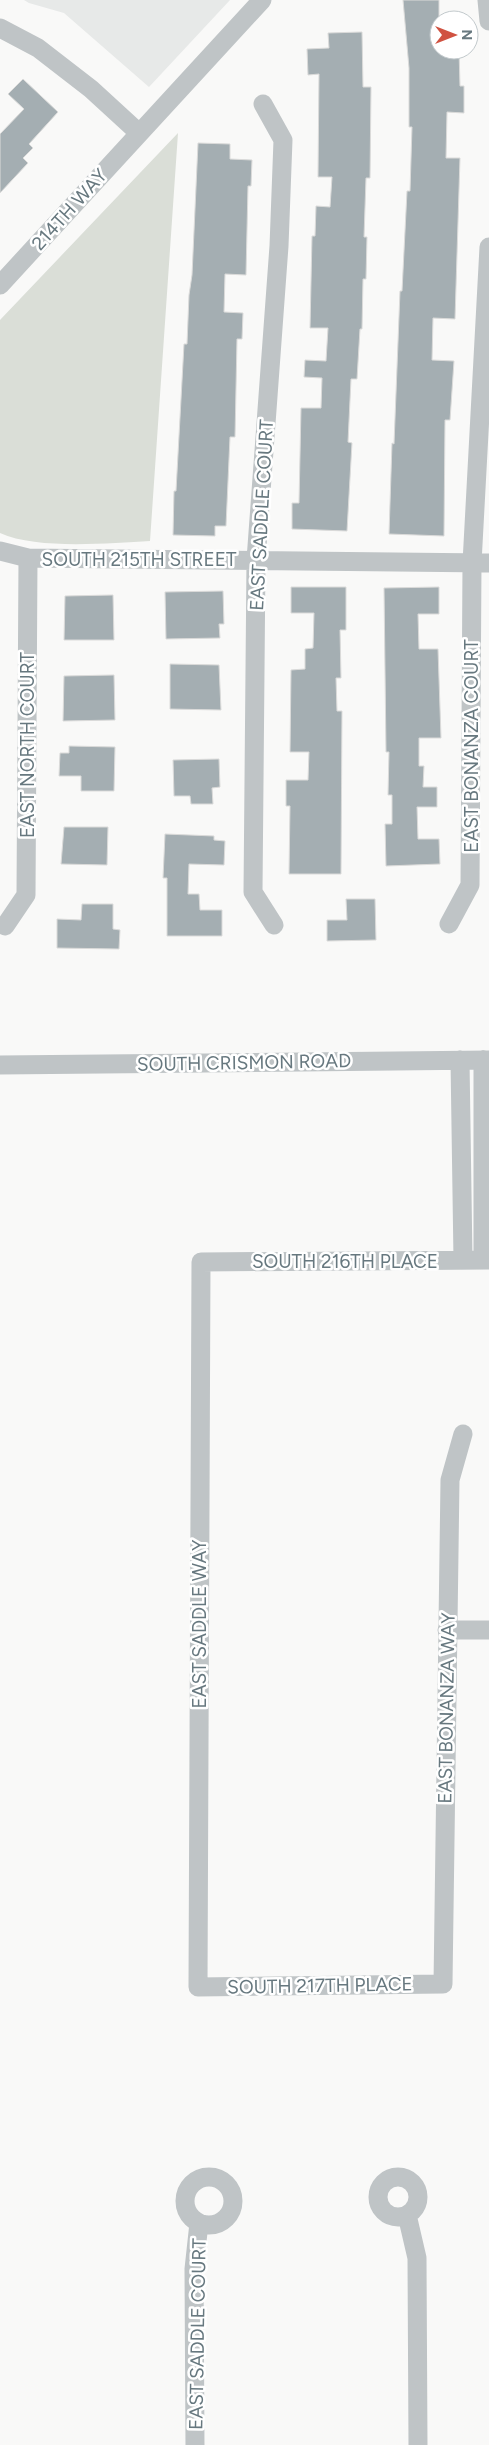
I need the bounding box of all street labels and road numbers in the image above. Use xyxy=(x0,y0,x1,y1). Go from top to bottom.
street label: 214TH WAY xyxy=(27,164,112,255)
street label: EAST SADDLE COURT xyxy=(245,418,278,611)
street label: SOUTH 215TH STREET xyxy=(42,548,237,571)
street label: EAST BONANZA COURT xyxy=(460,639,483,853)
street label: EAST NORTH COURT xyxy=(16,652,39,838)
street label: SOUTH CRISMON ROAD xyxy=(137,1049,351,1076)
street label: SOUTH 216TH PLACE xyxy=(252,1250,438,1273)
street label: EAST SADDLE WAY xyxy=(188,1539,211,1709)
street label: EAST BONANZA WAY xyxy=(433,1612,460,1804)
street label: SOUTH 217TH PLACE xyxy=(227,1972,413,1999)
street label: EAST SADDLE COURT xyxy=(184,2237,211,2430)

